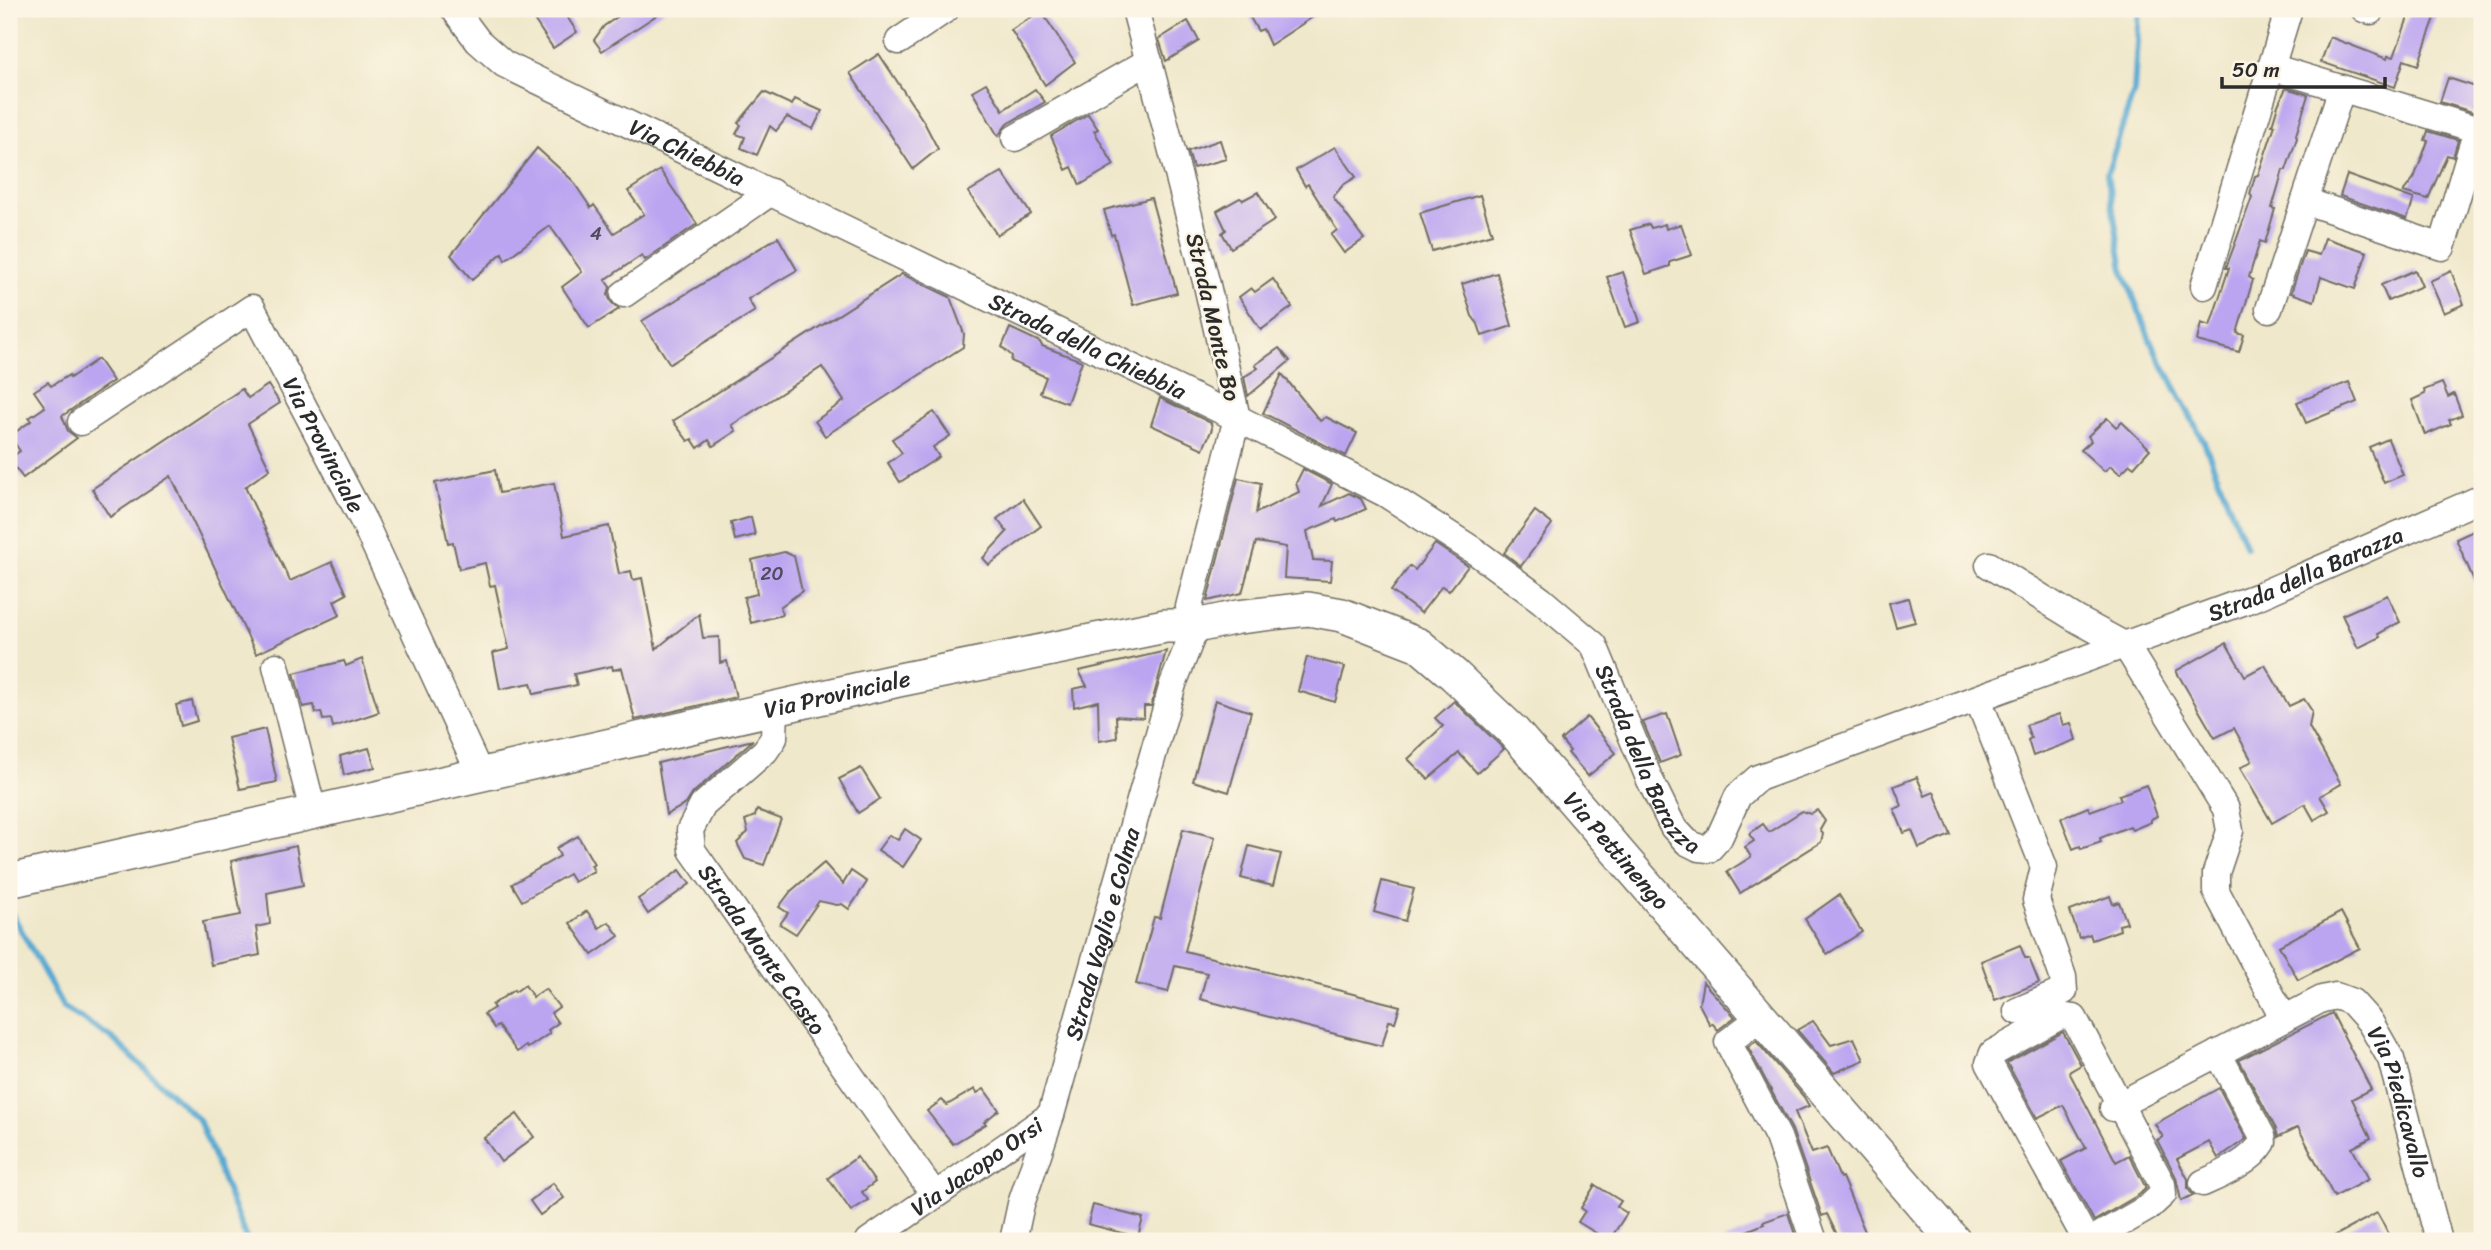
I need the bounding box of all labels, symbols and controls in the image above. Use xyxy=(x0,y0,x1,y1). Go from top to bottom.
scale bar xyxy=(2222,46,2384,90)
text: 50 m xyxy=(2232,51,2280,89)
street label: Via Chiebbia xyxy=(622,107,753,198)
house number: 4 xyxy=(590,217,602,250)
street label: Strada Monte Bo xyxy=(1174,229,1252,406)
street label: Strada della Chiebbia xyxy=(982,281,1194,411)
street label: Via Provinciale xyxy=(271,369,376,521)
street label: Strada della Barazza xyxy=(2202,514,2410,633)
house number: 20 xyxy=(761,557,783,590)
street label: Strada della Barazza xyxy=(1583,657,1707,866)
street label: Via Provinciale xyxy=(760,658,914,730)
street label: Via Pettinengo xyxy=(1553,781,1680,920)
street label: Strada Vaglio e Colma xyxy=(1053,822,1152,1045)
street label: Strada Monte Casto xyxy=(687,855,837,1044)
street label: Via Piedicavallo xyxy=(2356,1018,2442,1183)
street label: Via Jacopo Orsi xyxy=(902,1105,1052,1227)

